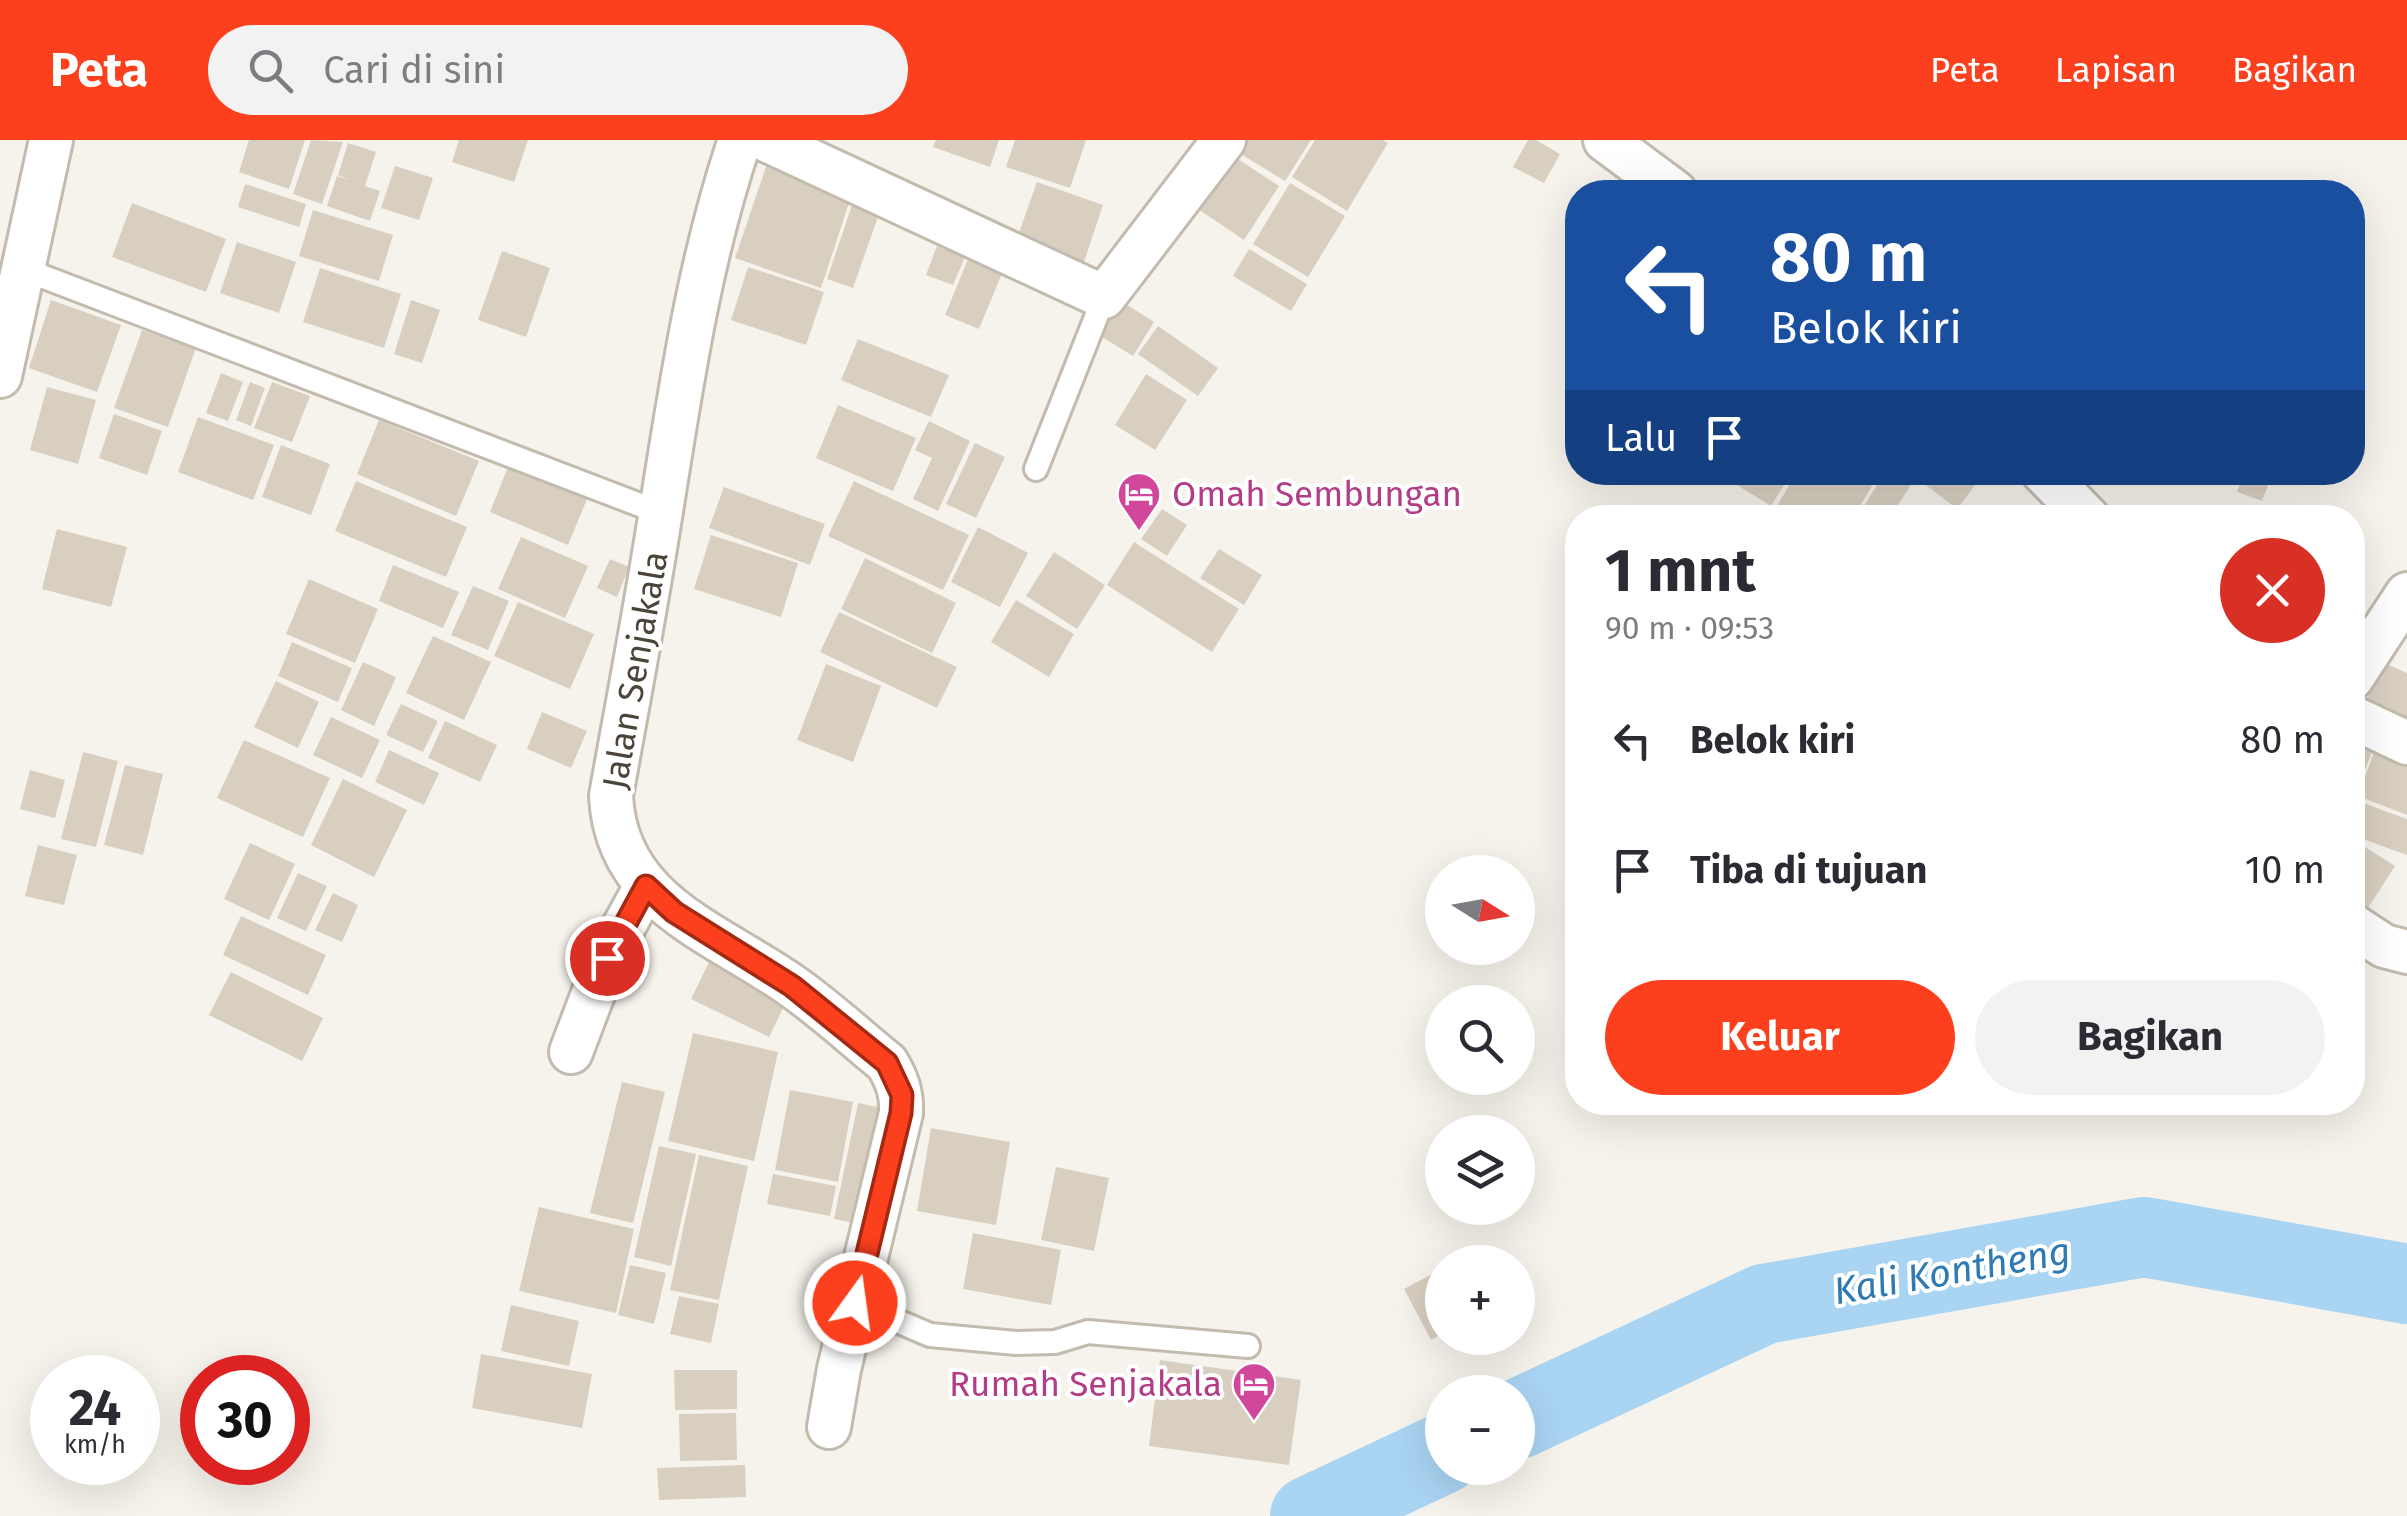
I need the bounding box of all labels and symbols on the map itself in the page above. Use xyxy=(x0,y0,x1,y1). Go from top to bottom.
hotel icon: Omah Sembungan xyxy=(1116,471,1162,532)
place label: Omah Sembungan xyxy=(1172,473,1462,515)
street label: Jalan Senjakala xyxy=(593,548,677,792)
north arrow xyxy=(1425,855,1535,965)
pin xyxy=(565,916,650,1001)
water label: Kali Kontheng xyxy=(1830,1228,2074,1314)
position arrow xyxy=(803,1251,907,1355)
speed limit sign: 30 xyxy=(180,1355,310,1485)
hotel icon: Rumah Senjakala xyxy=(1231,1361,1277,1422)
place label: Rumah Senjakala xyxy=(949,1363,1222,1405)

